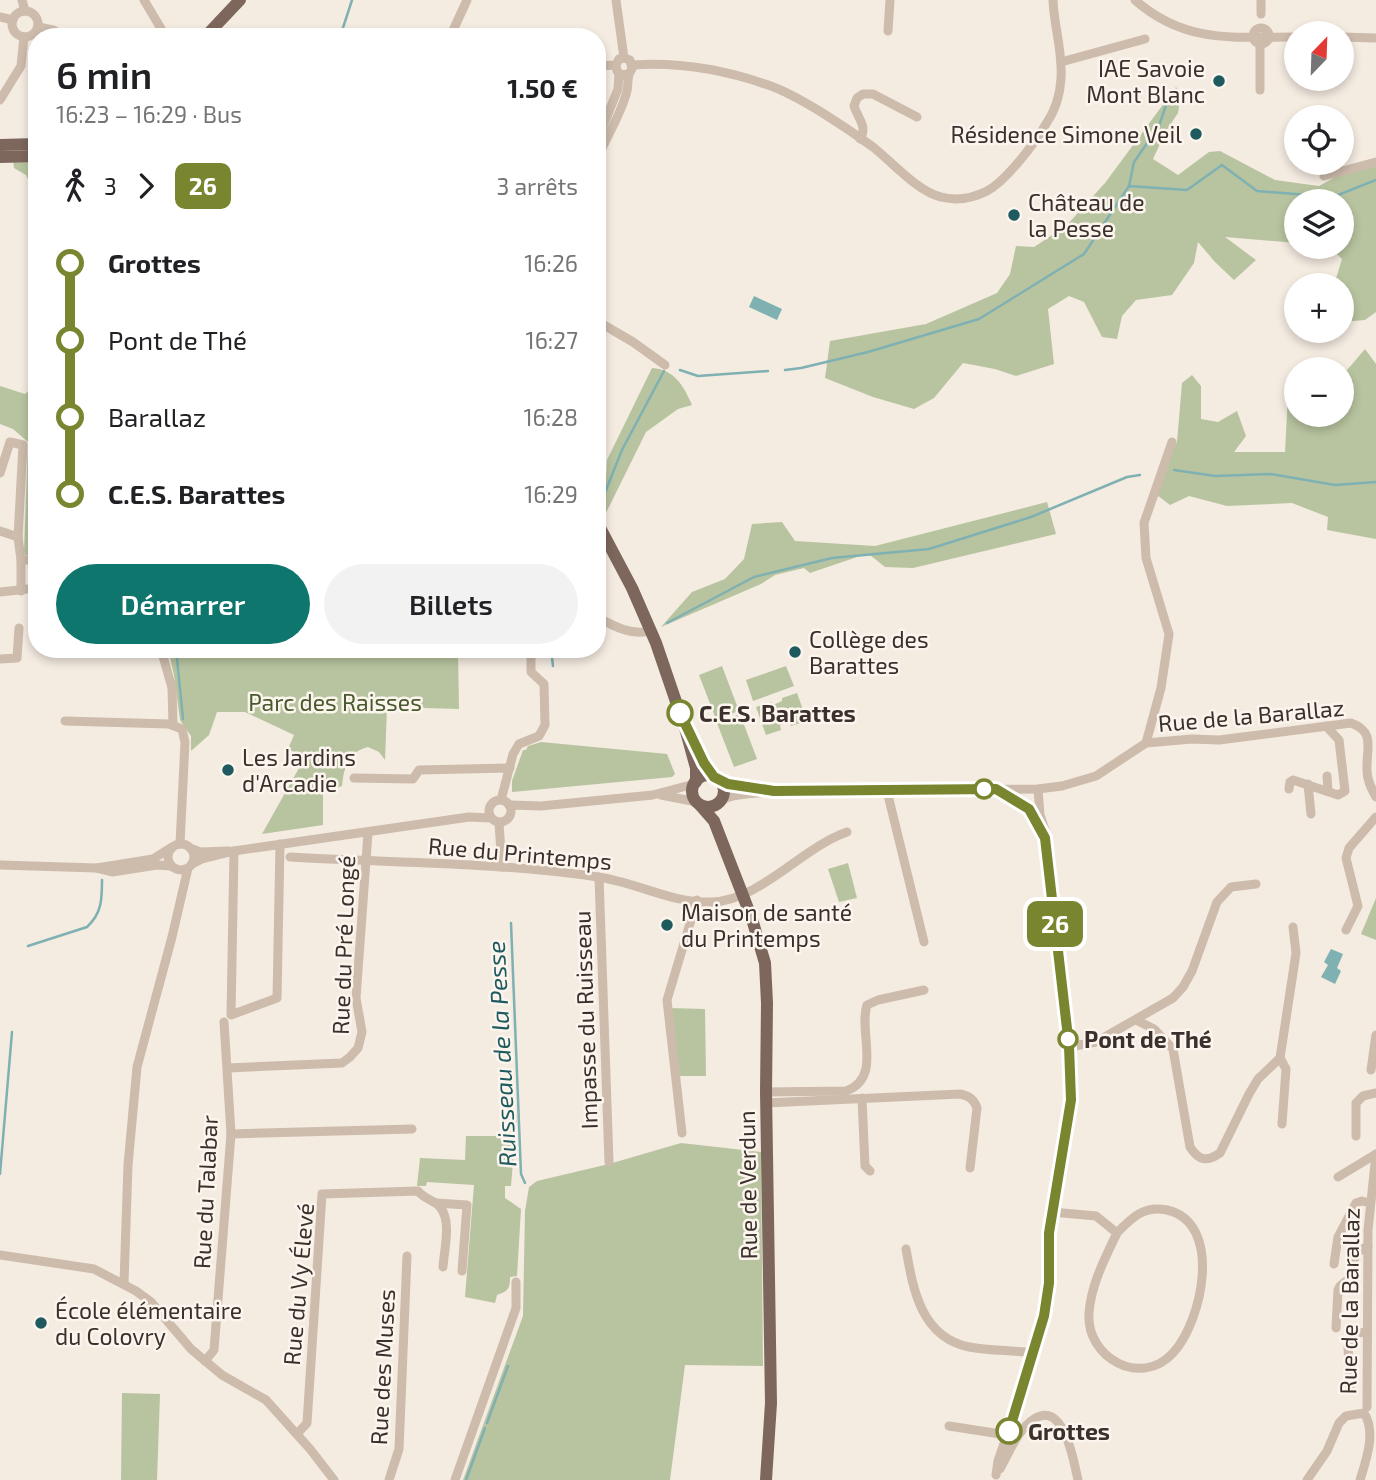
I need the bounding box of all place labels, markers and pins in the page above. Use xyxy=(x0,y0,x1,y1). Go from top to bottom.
place label: IAE Savoie Mont Blanc xyxy=(1086,54,1205,108)
marker: IAE Savoie Mont Blanc xyxy=(1211,73,1227,89)
place label: Résidence Simone Veil xyxy=(951,120,1182,148)
marker: Résidence Simone Veil xyxy=(1188,126,1204,142)
place label: Château de la Pesse xyxy=(1028,188,1145,242)
marker: Château de la Pesse xyxy=(1006,207,1022,223)
place label: Collège des Barattes xyxy=(809,625,929,679)
marker: Collège des Barattes xyxy=(787,644,803,660)
place label: C.E.S. Barattes xyxy=(699,699,856,727)
marker: C.E.S. Barattes xyxy=(667,700,693,726)
place label: Les Jardins d'Arcadie xyxy=(242,743,356,797)
marker: Les Jardins d'Arcadie xyxy=(220,762,236,778)
unlabelled marker xyxy=(974,779,994,799)
place label: Maison de santé du Printemps xyxy=(681,898,852,952)
marker: Maison de santé du Printemps xyxy=(659,917,675,933)
place label: Pont de Thé xyxy=(1084,1025,1212,1053)
marker: Pont de Thé xyxy=(1058,1029,1078,1049)
place label: École élémentaire du Colovry xyxy=(55,1296,242,1350)
marker: École élémentaire du Colovry xyxy=(33,1315,49,1331)
place label: Grottes xyxy=(1028,1417,1110,1445)
marker: Grottes xyxy=(996,1418,1022,1444)

